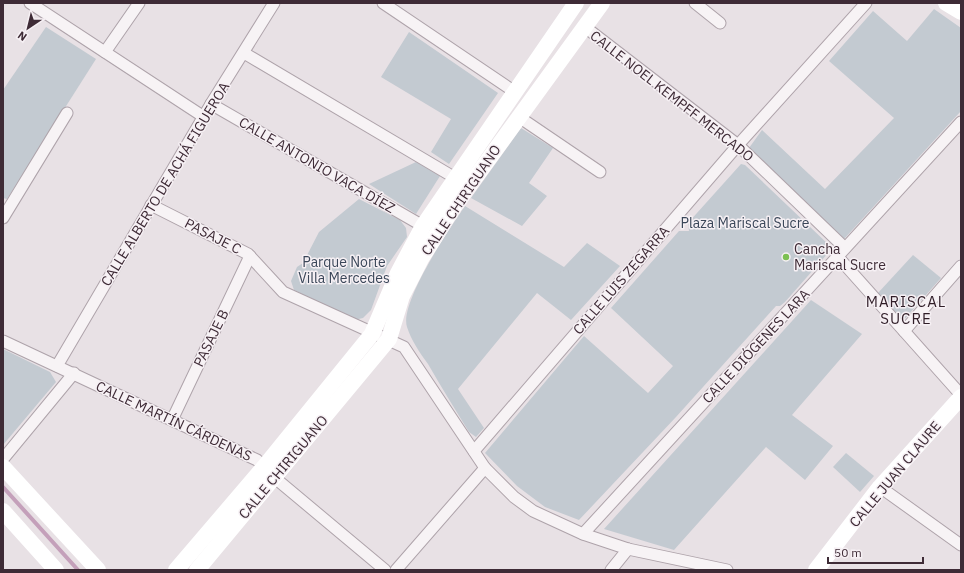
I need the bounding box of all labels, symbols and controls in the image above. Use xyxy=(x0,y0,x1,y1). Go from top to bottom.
north arrow xyxy=(8,8,48,48)
street label: CALLE NOEL KEMPFF MERCADO xyxy=(587,27,757,166)
text: N xyxy=(15,28,30,44)
street label: CALLE ALBERTO DE ACHÁ FIGUEROA xyxy=(96,78,233,289)
street label: CALLE ANTONIO VACA DÍEZ xyxy=(236,112,399,217)
street label: CALLE CHIRIGUANO xyxy=(417,141,505,259)
street label: PASAJE C xyxy=(182,214,245,258)
park label: Plaza Mariscal Sucre xyxy=(681,214,810,232)
street label: CALLE LUIS ZEGARRA xyxy=(569,222,673,338)
place label: Cancha Mariscal Sucre xyxy=(794,240,886,274)
marker: Cancha Mariscal Sucre xyxy=(781,252,791,262)
park label: Parque Norte Villa Mercedes xyxy=(298,253,390,287)
street label: CALLE DIÓGENES LARA xyxy=(698,284,814,407)
district label: MARISCAL SUCRE xyxy=(866,292,946,328)
street label: PASAJE B xyxy=(189,306,233,370)
street label: CALLE MARTÍN CÁRDENAS xyxy=(93,376,255,465)
street label: CALLE CHIRIGUANO xyxy=(234,411,332,522)
street label: CALLE JUAN CLAURE xyxy=(845,417,945,531)
scale bar xyxy=(828,539,923,565)
text: 50 m xyxy=(834,545,862,560)

